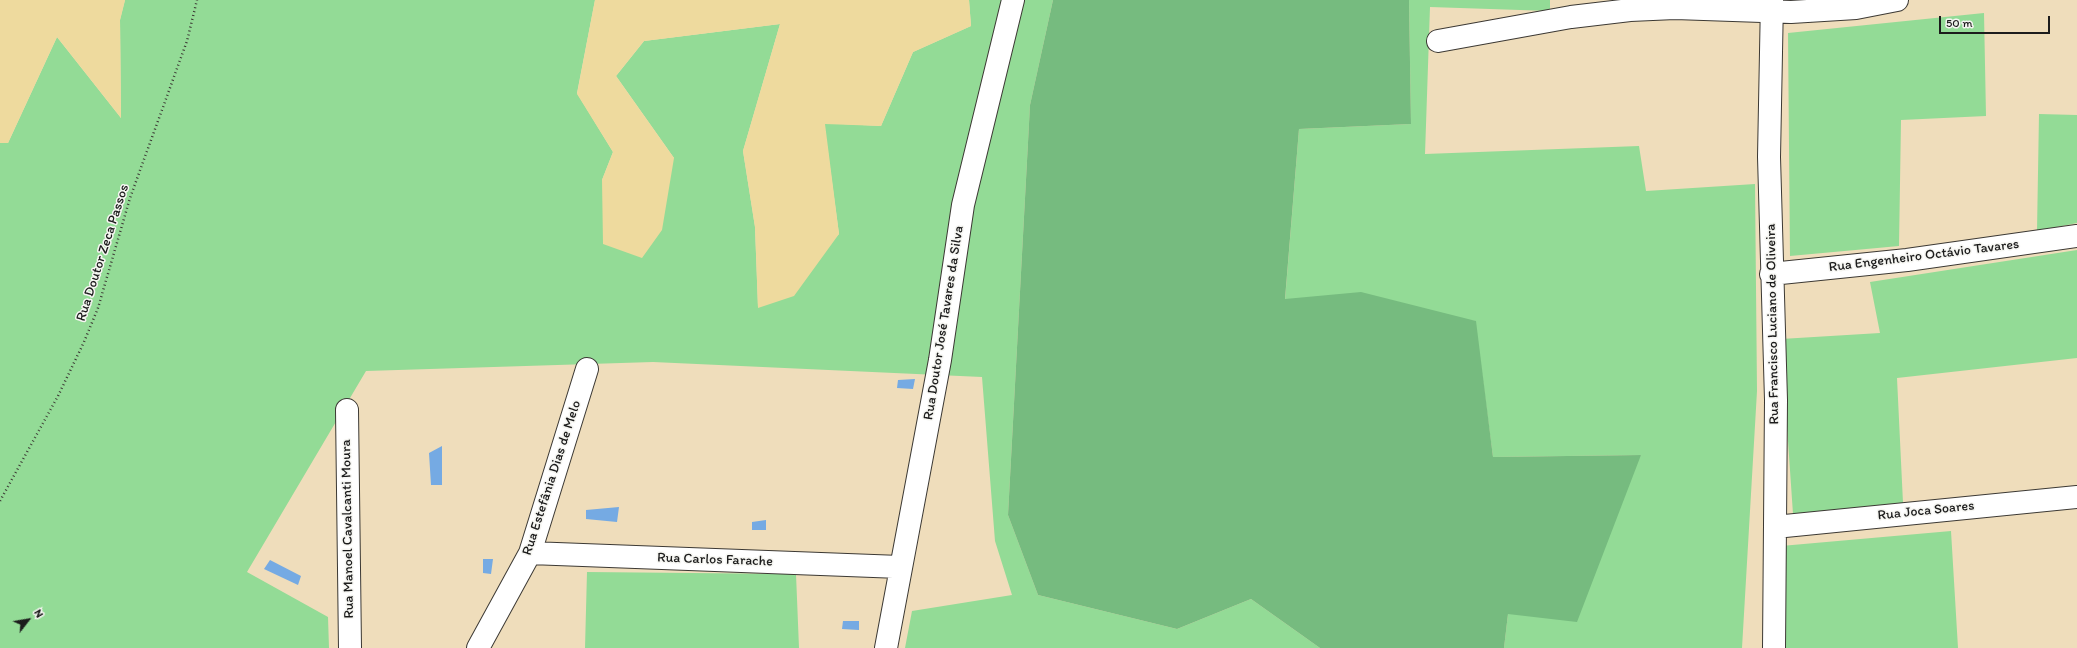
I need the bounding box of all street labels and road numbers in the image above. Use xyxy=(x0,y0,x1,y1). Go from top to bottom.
street label: Rua Doutor Zeca Passos xyxy=(73,182,133,324)
street label: Rua Francisco Luciano de Oliveira xyxy=(1763,223,1783,425)
street label: Rua Doutor José Tavares da Silva xyxy=(920,225,968,421)
street label: Rua Engenheiro Octávio Tavares xyxy=(1828,236,2020,276)
street label: Rua Estefânia Dias de Melo xyxy=(519,398,585,558)
street label: Rua Manoel Cavalcanti Moura xyxy=(338,439,358,619)
street label: Rua Joca Soares xyxy=(1877,498,1975,524)
street label: Rua Carlos Farache xyxy=(657,550,773,570)

